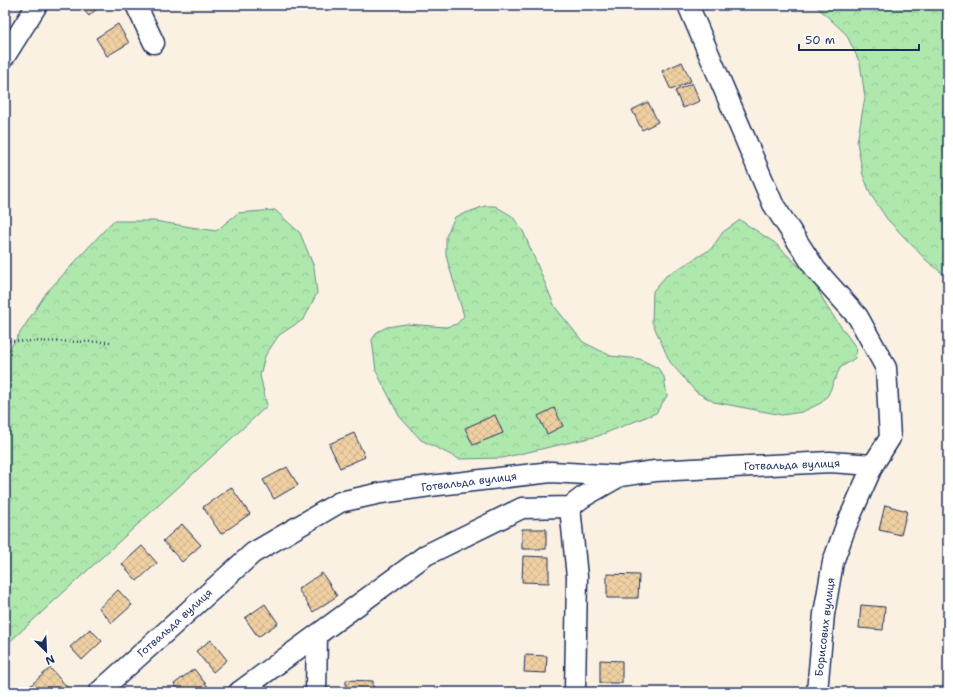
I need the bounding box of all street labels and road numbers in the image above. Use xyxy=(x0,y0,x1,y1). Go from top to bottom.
street label: Готвальда вулиця xyxy=(744,456,840,474)
street label: Готвальда вулиця xyxy=(420,469,518,495)
street label: Борисових вулиця xyxy=(811,577,839,677)
street label: Готвальда вулиця xyxy=(134,585,216,661)

